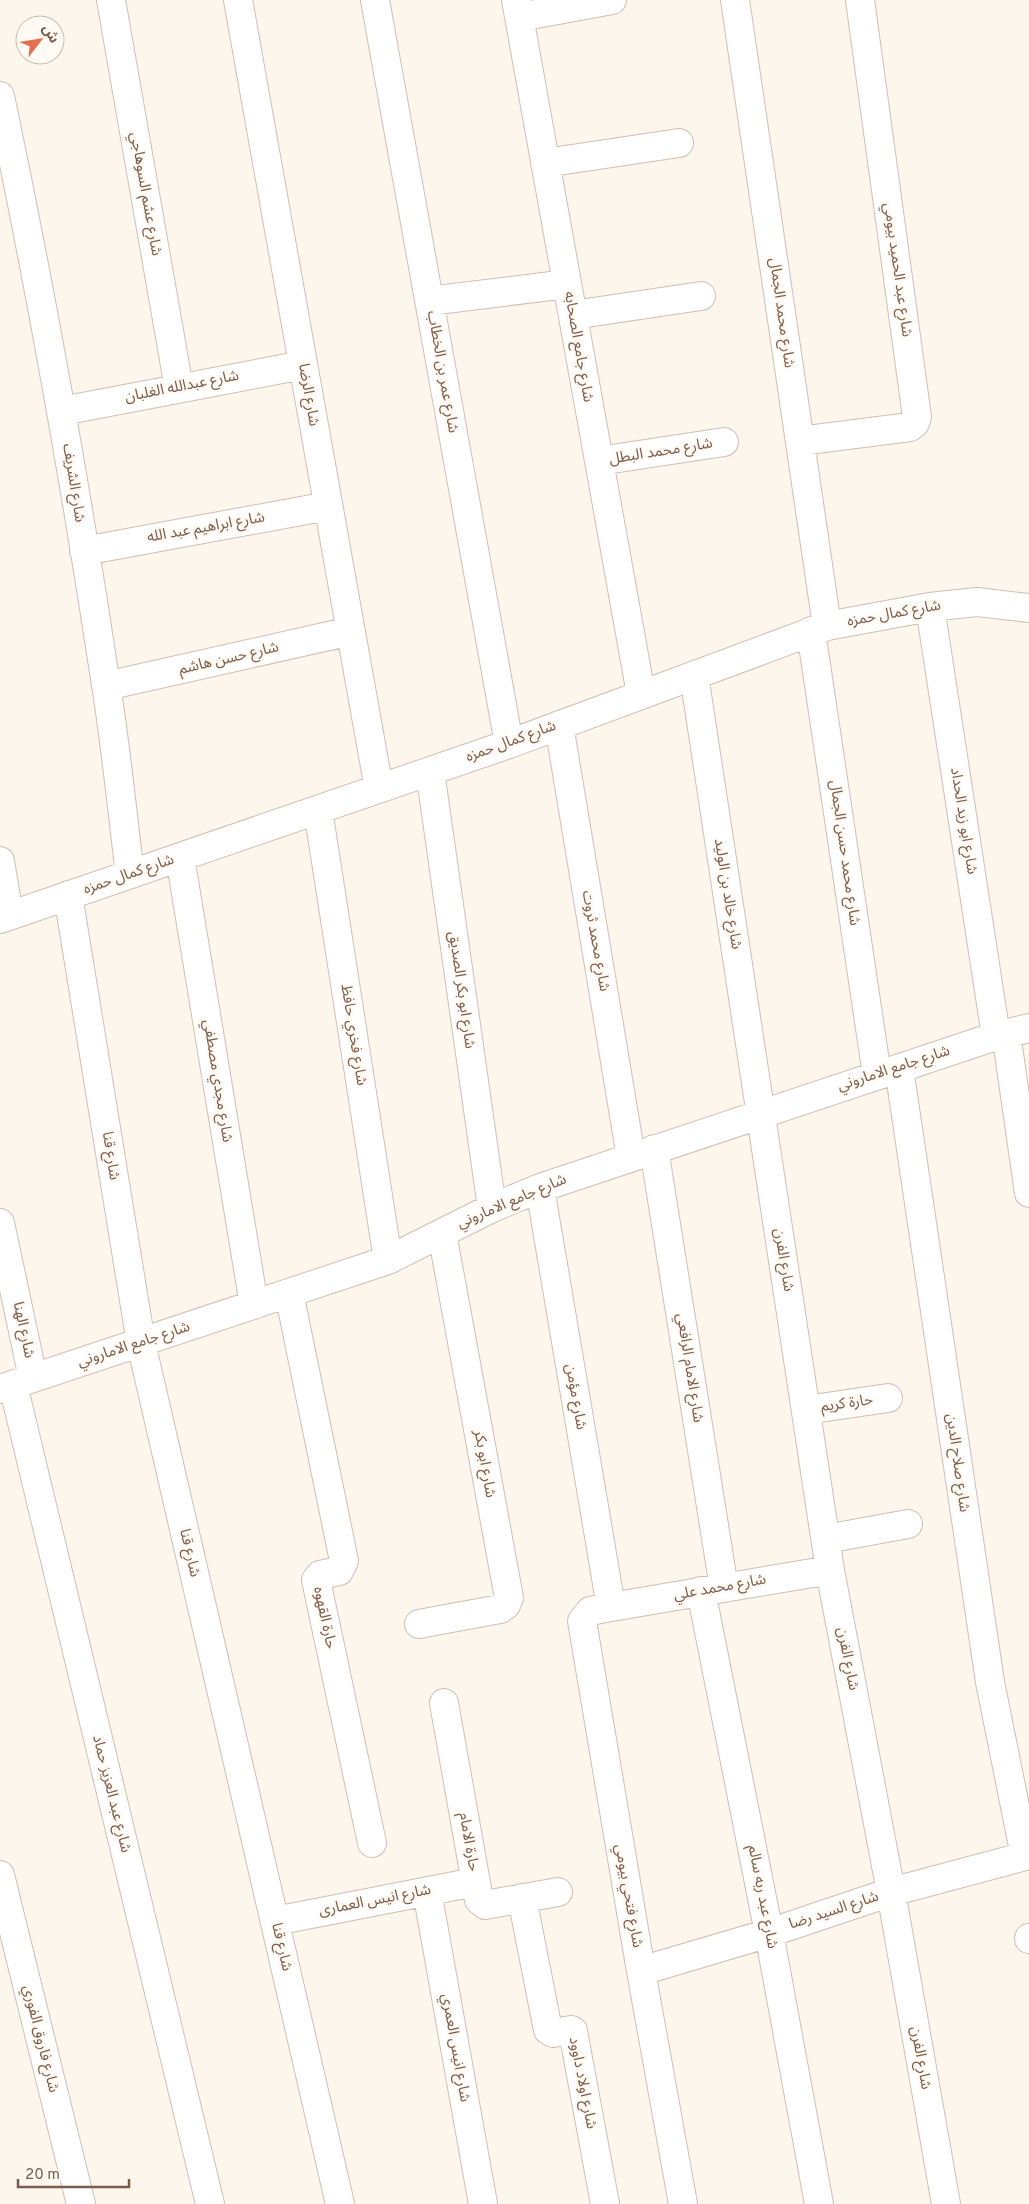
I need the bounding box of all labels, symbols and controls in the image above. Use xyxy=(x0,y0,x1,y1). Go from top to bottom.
north arrow xyxy=(15,15,65,65)
text: ش xyxy=(38,21,62,47)
street label: شارع عشم السوهاجي xyxy=(124,131,165,258)
street label: شارع عبد الحميد بيومي xyxy=(877,202,916,339)
street label: شارع محمد الجمال xyxy=(763,257,798,370)
street label: شارع جامع الصحابه xyxy=(558,290,597,404)
street label: شارع عمر بن الخطاب xyxy=(421,309,462,435)
street label: شارع الرضا xyxy=(292,362,323,428)
street label: شارع عبدالله الغلبان xyxy=(123,367,241,408)
street label: شارع محمد البطل xyxy=(608,434,715,471)
street label: شارع الشريف xyxy=(56,442,89,524)
street label: شارع ابراهيم عبد الله xyxy=(146,508,267,549)
street label: شارع كمال حمزه xyxy=(846,596,943,633)
street label: شارع حسن هاشم xyxy=(177,638,281,681)
street label: شارع كمال حمزه xyxy=(463,717,559,768)
street label: شارع ابو زيد الحداد xyxy=(944,766,981,876)
street label: شارع محمد حسن الجمال xyxy=(823,779,864,927)
street label: شارع خالد بن الوليد xyxy=(708,837,745,951)
street label: شارع كمال حمزه xyxy=(81,851,177,900)
street label: شارع محمد ثروت xyxy=(576,889,613,993)
street label: شارع ابو بكر الصديق xyxy=(442,930,479,1050)
street label: شارع فخري حافظ xyxy=(335,983,370,1087)
street label: شارع مجدي مصطفي xyxy=(197,1018,236,1144)
street label: شارع جامع الاماروني xyxy=(835,1042,953,1097)
street label: شارع قنا xyxy=(96,1130,123,1182)
street label: شارع جامع الاماروني xyxy=(454,1170,570,1235)
street label: شارع الفرن xyxy=(768,1227,797,1293)
street label: شارع الهنا xyxy=(7,1300,38,1360)
street label: شارع الامام الرافعي xyxy=(670,1312,707,1424)
street label: شارع جامع الاماروني xyxy=(75,1318,193,1373)
street label: شارع مؤمن xyxy=(559,1363,590,1432)
street label: حارة كريم xyxy=(820,1391,874,1417)
street label: شارع صلاح الدين xyxy=(940,1413,973,1514)
street label: شارع ابو بكر xyxy=(468,1428,499,1500)
street label: شارع قنا xyxy=(173,1527,204,1579)
street label: شارع محمد علي xyxy=(672,1570,768,1606)
street label: حارة القهوه xyxy=(308,1585,340,1651)
street label: شارع الفرن xyxy=(831,1626,862,1693)
street label: شارع عبد العزيز حماد xyxy=(86,1733,135,1855)
street label: حارة الامام xyxy=(453,1811,483,1873)
street label: شارع فتحي بيومي xyxy=(609,1843,646,1950)
street label: شارع عبد ربه سالم xyxy=(742,1843,781,1951)
street label: شارع انيس العمارى xyxy=(317,1881,433,1922)
street label: شارع السيد رضا xyxy=(787,1888,882,1935)
street label: شارع قنا xyxy=(265,1921,296,1973)
street label: شارع فاروق الفوري xyxy=(16,1983,63,2095)
street label: شارع انيس العمري xyxy=(435,1992,474,2104)
street label: شارع الفرن xyxy=(904,2025,935,2092)
street label: شارع اولاد داوود xyxy=(563,2035,600,2131)
scale bar xyxy=(18,2156,129,2188)
text: 20 m xyxy=(25,2166,60,2185)

